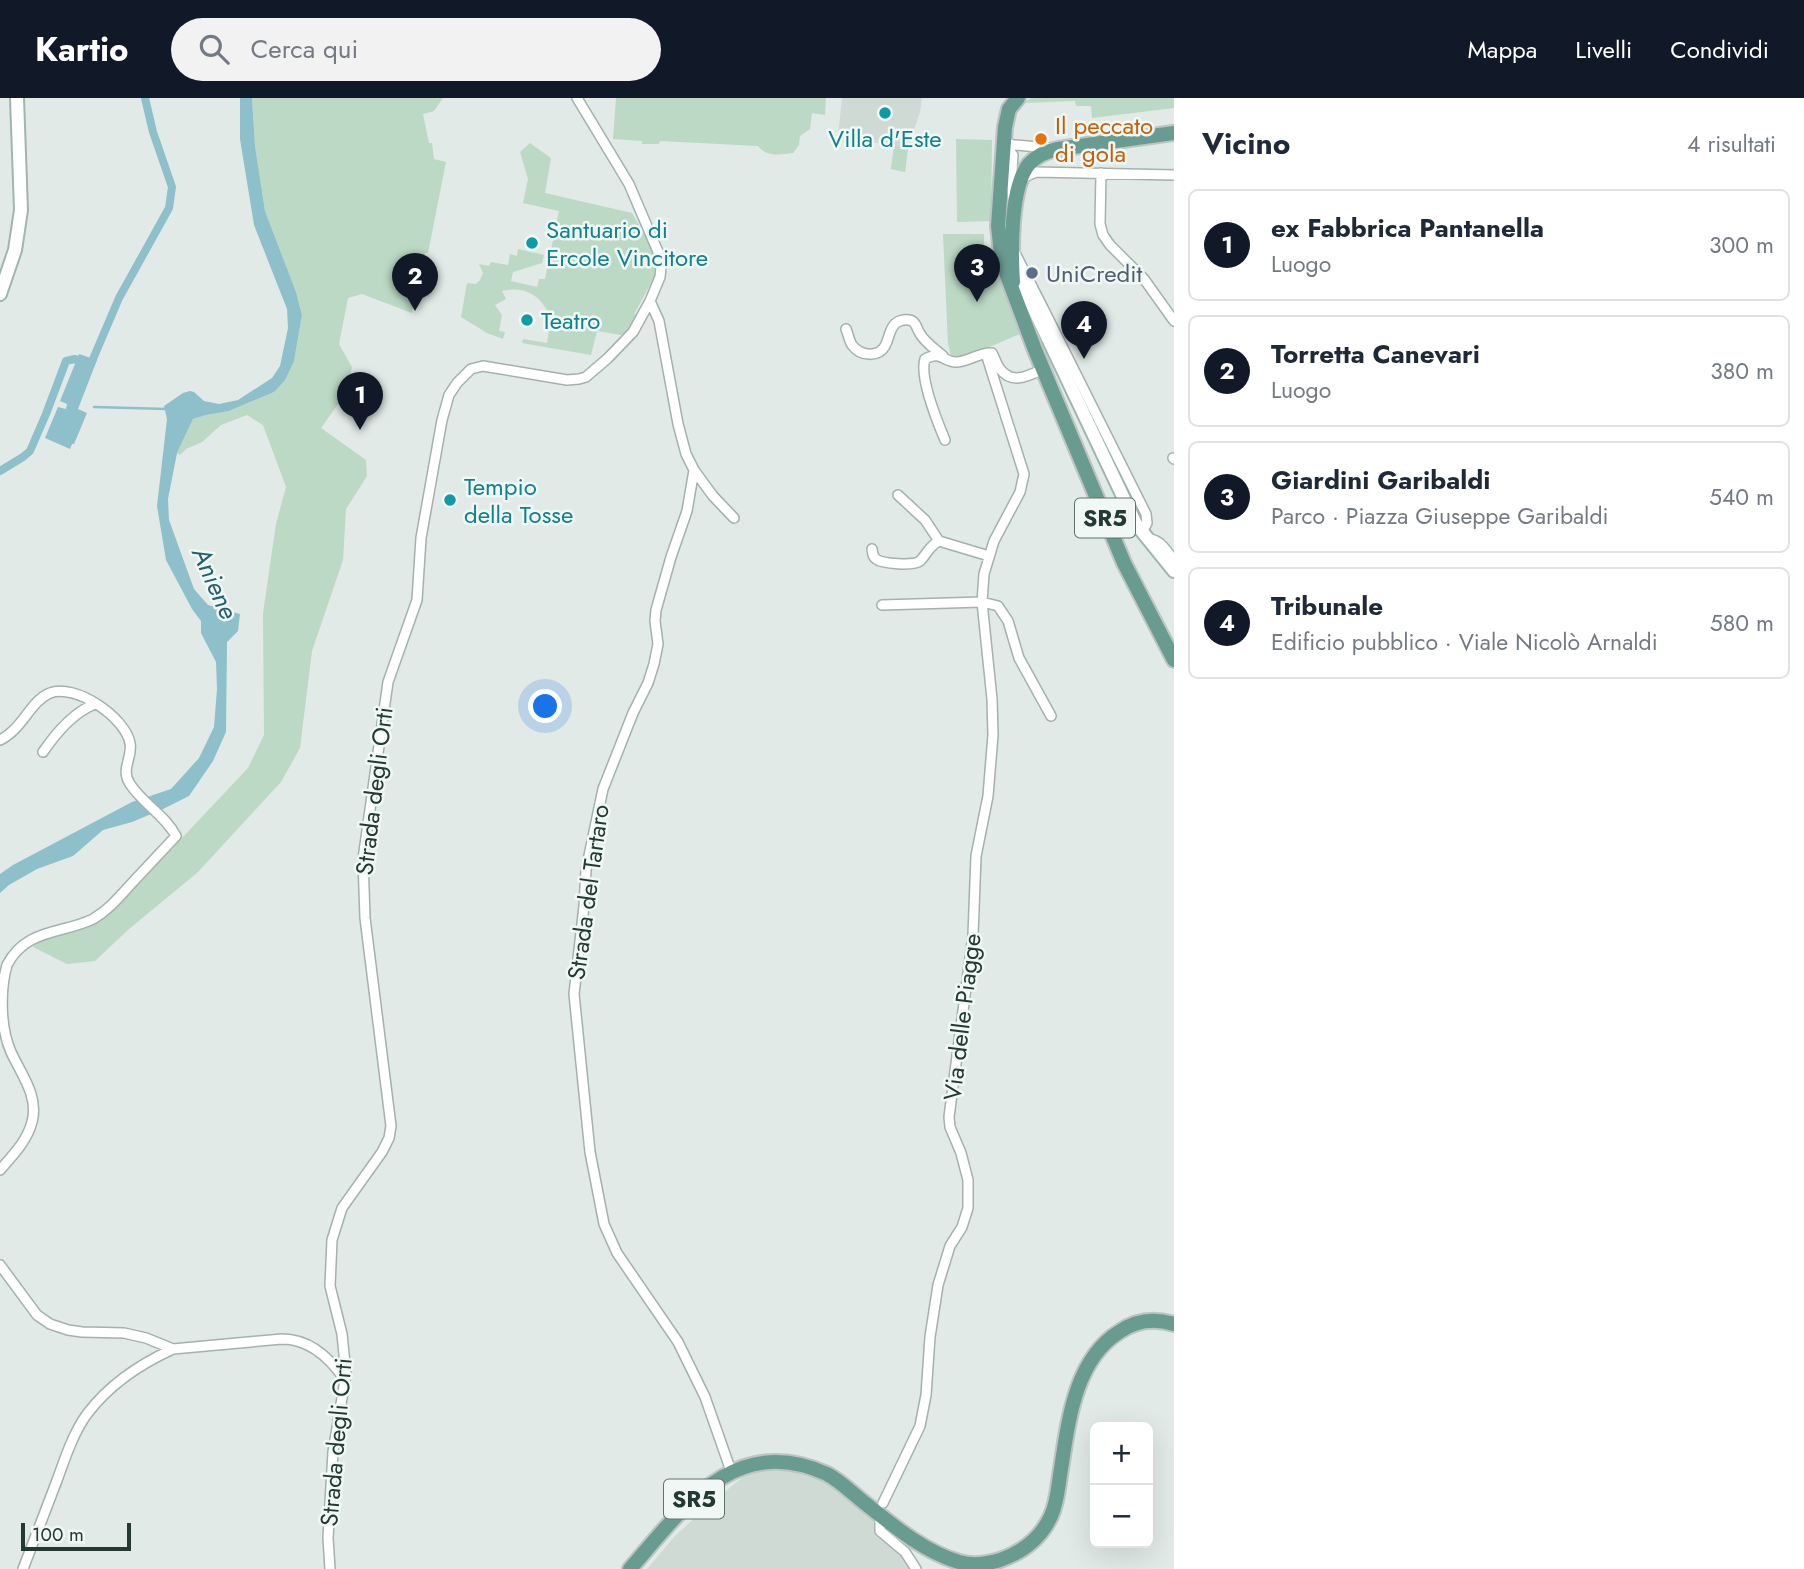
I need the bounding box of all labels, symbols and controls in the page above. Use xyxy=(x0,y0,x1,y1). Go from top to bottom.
search box xyxy=(171,18,661,81)
text: Kartio xyxy=(35,26,129,73)
icon: search xyxy=(195,30,233,68)
text: Cerca qui xyxy=(251,30,358,68)
text: Mappa xyxy=(1467,32,1537,67)
text: Livelli xyxy=(1575,32,1632,67)
text: Condividi xyxy=(1670,32,1769,67)
marker: Villa d'Este xyxy=(877,105,893,121)
place label: Il peccato di gola xyxy=(1055,108,1153,171)
place label: Villa d'Este xyxy=(828,121,942,156)
text: Vicino xyxy=(1202,122,1290,165)
text: 4 risultati xyxy=(1687,127,1776,161)
marker: Il peccato di gola xyxy=(1033,131,1049,147)
text: ex Fabbrica Pantanella xyxy=(1271,209,1544,247)
place label: Santuario di Ercole Vincitore xyxy=(546,212,708,275)
text: 1 xyxy=(1221,228,1233,262)
text: 300 m xyxy=(1709,228,1774,262)
marker: Santuario di Ercole Vincitore xyxy=(524,235,540,251)
pin: 3 xyxy=(954,244,1000,302)
text: Luogo xyxy=(1271,247,1331,281)
pin: 2 xyxy=(392,253,438,311)
place label: UniCredit xyxy=(1046,256,1142,291)
marker: UniCredit xyxy=(1024,265,1040,281)
pin: 4 xyxy=(1061,301,1107,359)
place label: Teatro xyxy=(541,303,600,338)
marker: Teatro xyxy=(519,312,535,328)
text: Torretta Canevari xyxy=(1271,335,1480,373)
text: 2 xyxy=(1219,354,1235,388)
text: 380 m xyxy=(1710,354,1774,388)
pin: 1 xyxy=(337,372,383,430)
text: Luogo xyxy=(1271,373,1331,407)
text: Giardini Garibaldi xyxy=(1271,461,1491,499)
place label: Tempio della Tosse xyxy=(464,469,573,532)
text: 3 xyxy=(1220,480,1234,514)
text: 540 m xyxy=(1709,480,1774,514)
marker: Tempio della Tosse xyxy=(442,492,458,508)
road number: SR5 xyxy=(1075,498,1135,538)
text: Parco · Piazza Giuseppe Garibaldi xyxy=(1271,499,1609,533)
water label: Aniene xyxy=(182,540,248,625)
text: Tribunale xyxy=(1271,587,1383,625)
text: 4 xyxy=(1219,606,1235,640)
text: 580 m xyxy=(1710,606,1774,640)
text: Edificio pubblico · Viale Nicolò Arnaldi xyxy=(1271,625,1658,659)
your location xyxy=(528,689,562,723)
street label: Strada degli Orti xyxy=(346,705,402,877)
street label: Strada del Tartaro xyxy=(558,802,618,982)
street label: Via delle Piagge xyxy=(934,931,990,1103)
street label: Strada degli Orti xyxy=(311,1356,361,1528)
map controls xyxy=(1090,1422,1153,1548)
button: + xyxy=(1090,1422,1153,1485)
road number: SR5 xyxy=(664,1480,724,1518)
button: − xyxy=(1090,1485,1153,1548)
scale bar xyxy=(21,1520,131,1552)
text: 100 m xyxy=(32,1521,84,1548)

